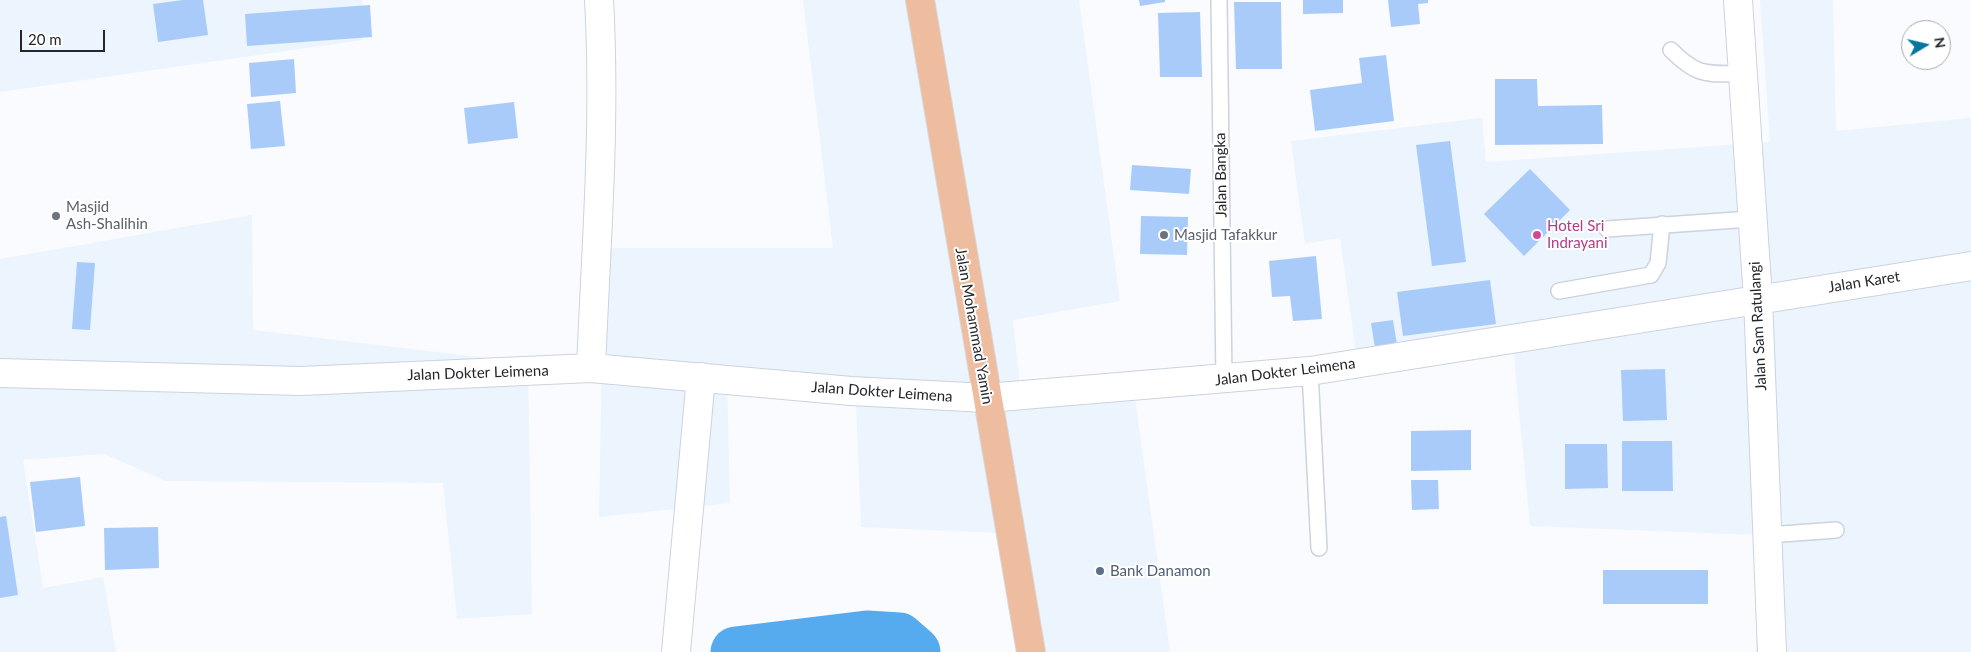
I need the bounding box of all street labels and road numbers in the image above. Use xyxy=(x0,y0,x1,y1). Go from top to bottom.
street label: Jalan Bangka xyxy=(1211,132,1231,218)
street label: Jalan Mohammad Yamin xyxy=(951,246,997,406)
street label: Jalan Sam Ratulangi xyxy=(1746,261,1770,391)
street label: Jalan Karet xyxy=(1827,267,1901,297)
street label: Jalan Dokter Leimena xyxy=(1214,354,1356,390)
street label: Jalan Dokter Leimena xyxy=(407,362,549,384)
street label: Jalan Dokter Leimena xyxy=(811,378,953,406)

